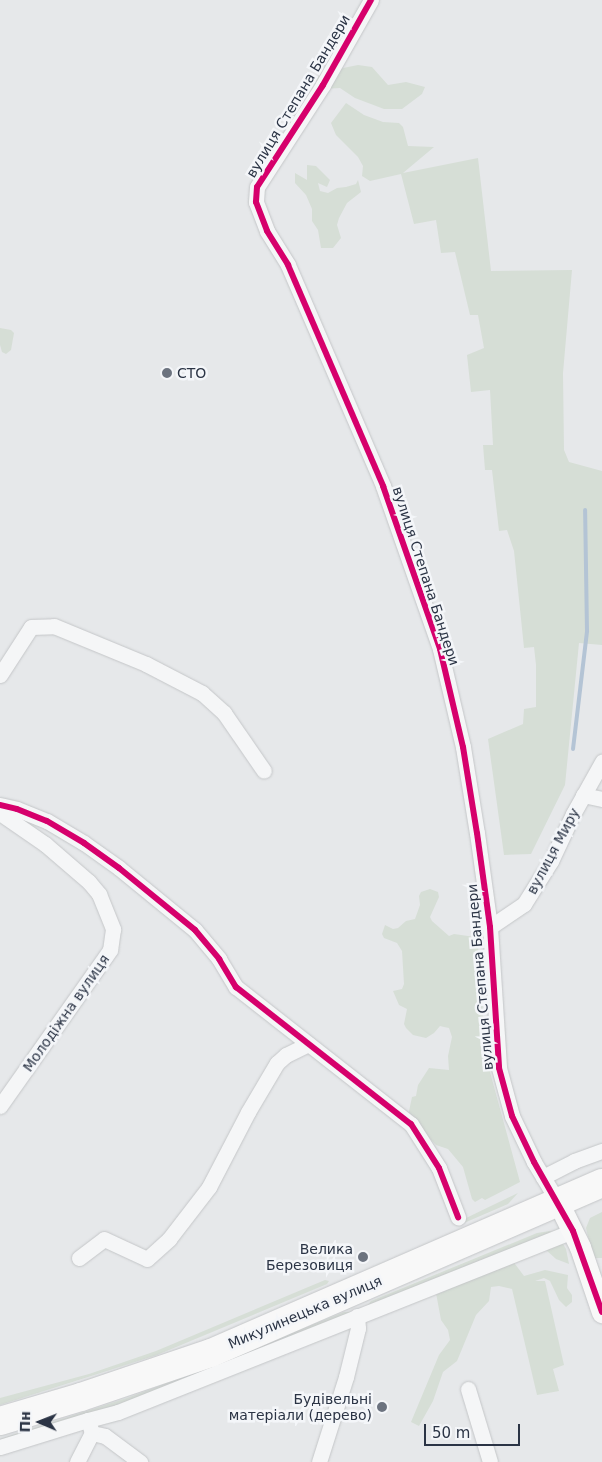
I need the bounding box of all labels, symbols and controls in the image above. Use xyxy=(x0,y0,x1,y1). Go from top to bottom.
street label: вулиця Степана Бандери xyxy=(243,12,353,180)
place label: СТО xyxy=(177,365,206,381)
marker: СТО xyxy=(161,367,173,379)
street label: вулиця Степана Бандери xyxy=(389,484,463,668)
street label: вулиця Миру xyxy=(523,805,583,897)
street label: вулиця Степана Бандери xyxy=(463,883,497,1071)
street label: Молодіжна вулиця xyxy=(19,951,113,1075)
place label: Велика Березовиця xyxy=(266,1241,353,1274)
marker: Велика Березовиця xyxy=(357,1251,369,1263)
street label: Микулинецька вулиця xyxy=(226,1272,384,1352)
place label: Будівельні матеріали (дерево) xyxy=(229,1391,372,1424)
north arrow xyxy=(15,1397,65,1447)
marker: Будівельні матеріали (дерево) xyxy=(376,1401,388,1413)
text: Пн xyxy=(17,1411,33,1433)
scale bar xyxy=(427,1414,523,1446)
text: 50 m xyxy=(432,1424,470,1442)

